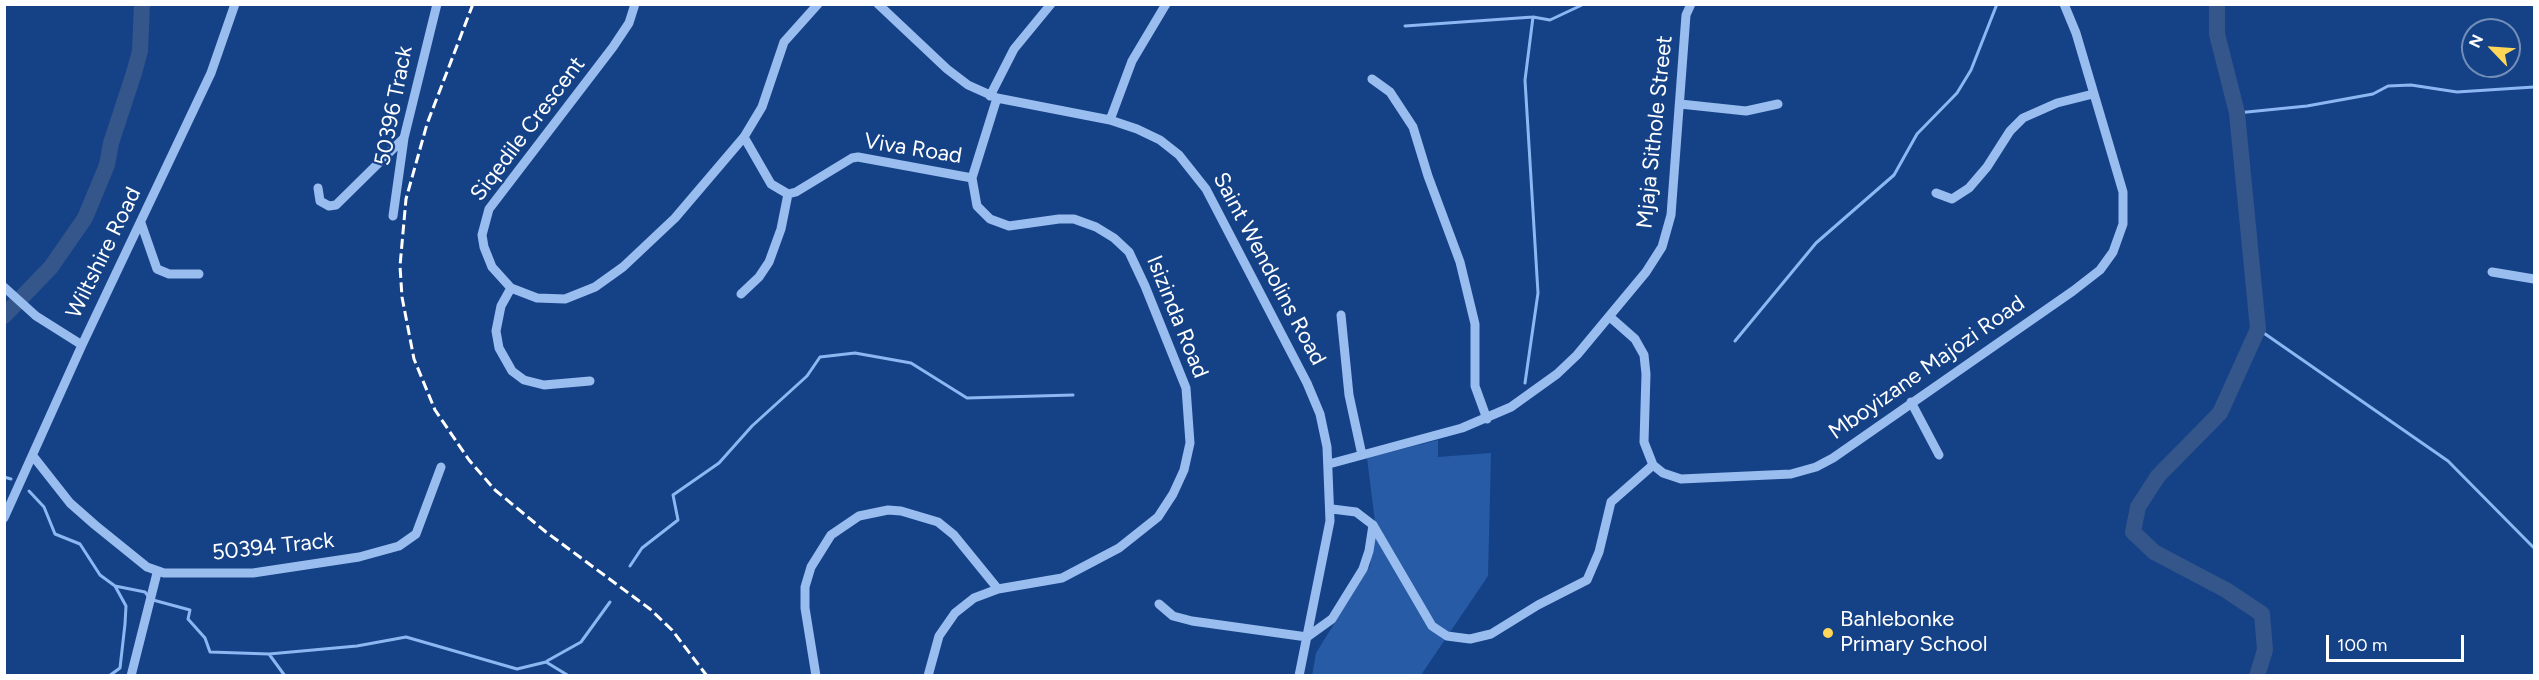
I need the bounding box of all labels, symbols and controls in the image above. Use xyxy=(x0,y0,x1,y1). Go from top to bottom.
north arrow xyxy=(2461,18,2521,78)
text: N xyxy=(2465,31,2487,51)
street label: Mjaja Sithole Street xyxy=(1632,34,1678,230)
street label: 50396 Track xyxy=(369,44,419,168)
street label: Siqedile Crescent xyxy=(465,52,591,206)
street label: Viva Road xyxy=(862,128,964,170)
street label: Saint Wendolins Road xyxy=(1207,168,1331,370)
street label: Wiltshire Road xyxy=(61,183,147,323)
street label: Isizinda Road xyxy=(1140,252,1214,382)
street label: Mboyizane Majozi Road xyxy=(1824,290,2030,446)
street label: 50394 Track xyxy=(211,527,335,567)
place label: Bahlebonke Primary School xyxy=(1840,607,1988,658)
scale bar xyxy=(2329,623,2467,661)
marker: Bahlebonke Primary School xyxy=(1821,626,1835,640)
text: 100 m xyxy=(2337,634,2387,656)

